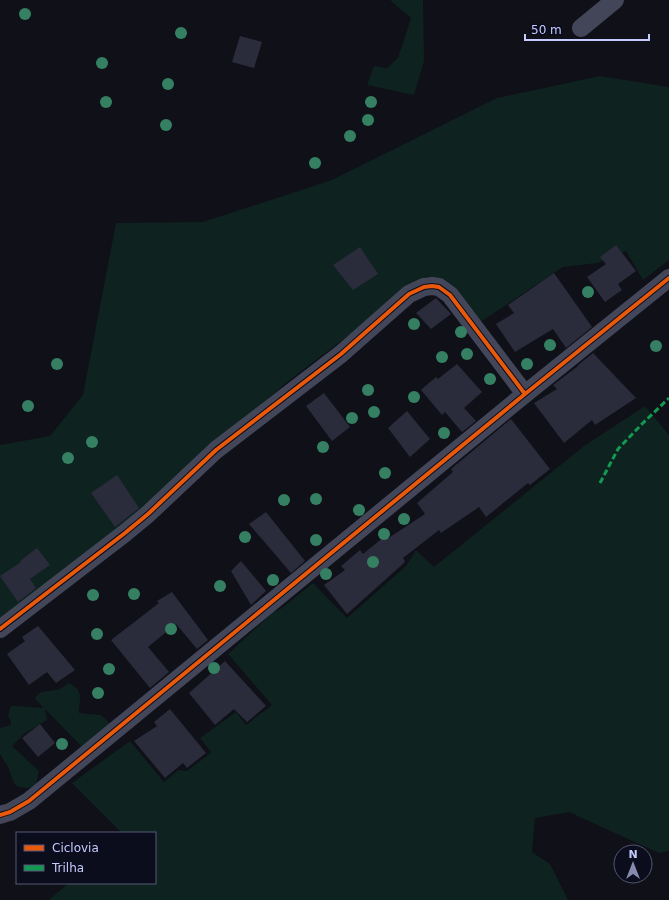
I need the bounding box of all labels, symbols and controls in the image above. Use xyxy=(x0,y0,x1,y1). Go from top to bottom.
scale bar xyxy=(525,16,649,42)
text: 50 m xyxy=(531,23,562,37)
legend xyxy=(16,832,156,884)
text: Ciclovia xyxy=(52,841,99,855)
north arrow xyxy=(613,844,653,884)
text: N xyxy=(628,848,638,861)
text: Trilha xyxy=(51,861,84,875)

